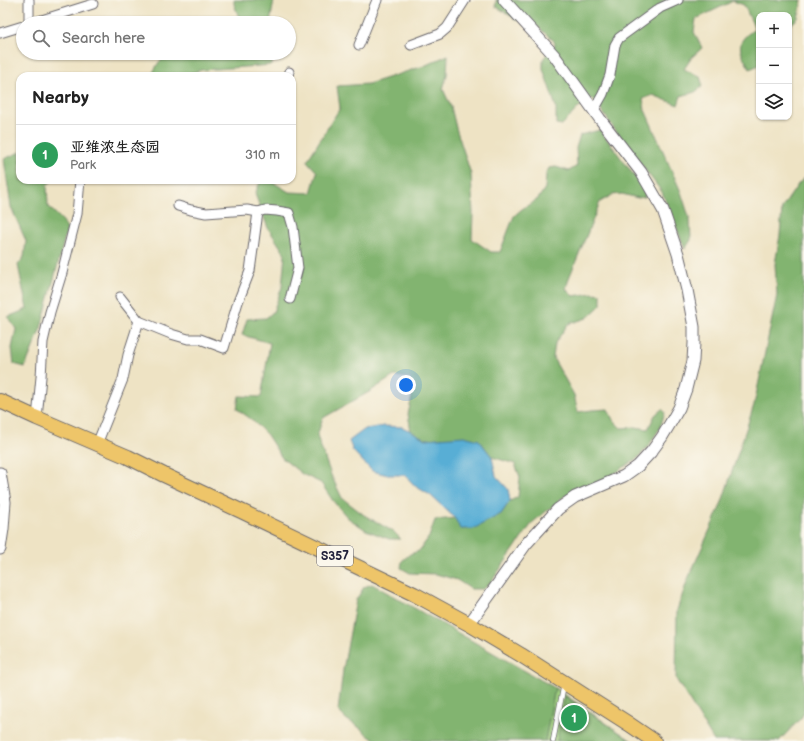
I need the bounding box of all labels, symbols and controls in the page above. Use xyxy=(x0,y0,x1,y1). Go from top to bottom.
map controls xyxy=(756,12,792,120)
button: + xyxy=(756,12,792,48)
search box xyxy=(16,16,296,60)
icon: search xyxy=(30,27,52,49)
text: Search here xyxy=(62,29,145,48)
button: − xyxy=(756,48,792,84)
button: layers xyxy=(756,84,792,120)
text: Nearby xyxy=(32,88,89,108)
text: 亚维浓生态园 xyxy=(70,138,160,157)
text: 1 xyxy=(42,147,48,163)
text: 310 m xyxy=(245,147,280,163)
text: Park xyxy=(70,157,96,173)
your location xyxy=(396,375,416,395)
road number: S357 xyxy=(317,546,353,566)
pin: 1 xyxy=(561,703,587,733)

